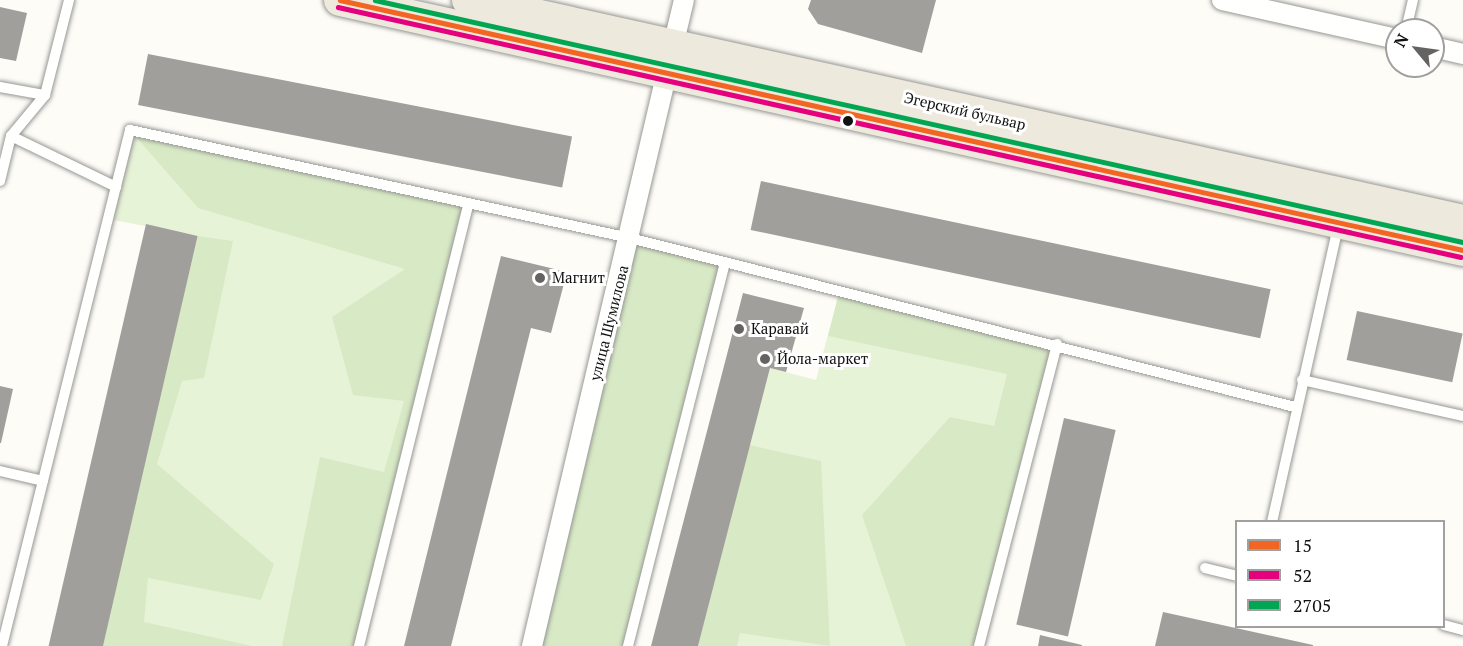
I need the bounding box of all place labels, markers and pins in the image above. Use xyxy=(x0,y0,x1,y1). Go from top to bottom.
unlabelled marker xyxy=(842,115,854,127)
place label: Магнит xyxy=(552,269,605,287)
marker: Магнит xyxy=(533,271,547,285)
place label: Каравай xyxy=(751,320,809,338)
marker: Каравай xyxy=(732,322,746,336)
place label: Йола-маркет xyxy=(777,350,868,368)
marker: Йола-маркет xyxy=(758,352,772,366)

